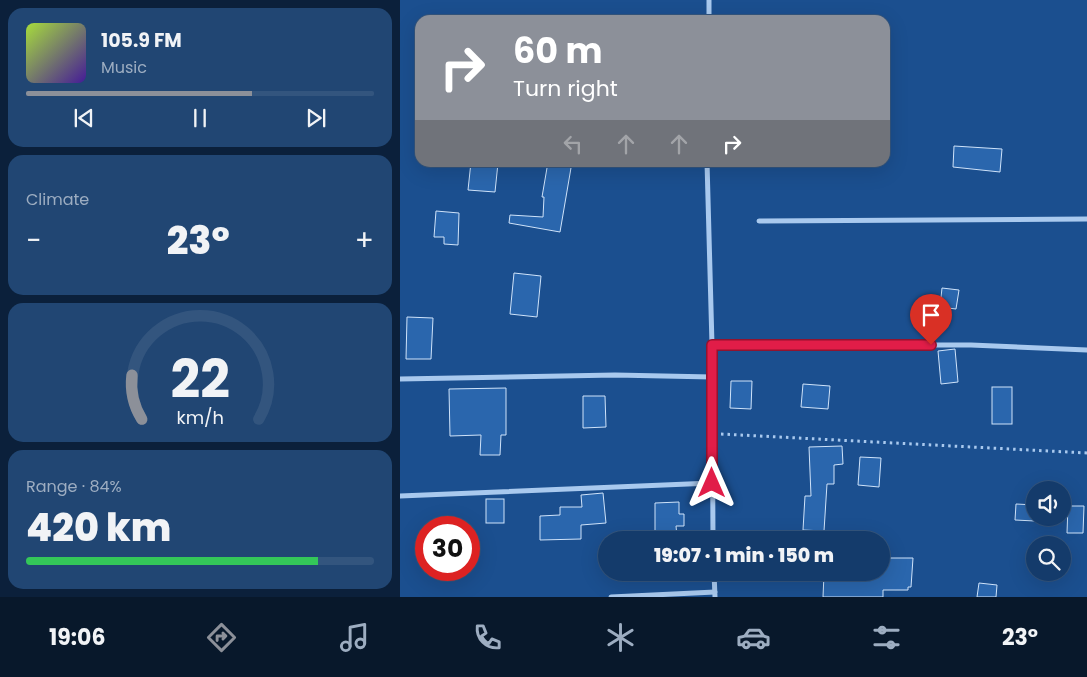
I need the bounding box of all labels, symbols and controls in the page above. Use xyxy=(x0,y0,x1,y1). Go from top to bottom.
text: 60 m xyxy=(513,26,603,75)
text: 105.9 FM xyxy=(101,27,182,54)
icon: right xyxy=(430,35,495,100)
text: Music xyxy=(101,56,147,79)
text: Turn right xyxy=(513,73,618,104)
icon: previous xyxy=(70,104,98,132)
icon: pause xyxy=(186,104,214,132)
icon: next xyxy=(302,104,330,132)
icon: left xyxy=(559,130,587,158)
icon: ahead xyxy=(612,130,640,158)
icon: ahead xyxy=(665,130,693,158)
icon: right xyxy=(718,130,746,158)
text: Climate xyxy=(26,188,89,211)
text: 23° xyxy=(167,214,230,267)
text: − xyxy=(26,221,41,260)
text: + xyxy=(355,221,374,260)
pin xyxy=(910,294,952,345)
icon: arrive xyxy=(917,301,945,329)
text: 22 xyxy=(170,343,230,416)
text: km/h xyxy=(176,405,224,430)
position arrow xyxy=(685,456,737,508)
text: Range · 84% xyxy=(26,475,122,498)
map controls xyxy=(1026,481,1071,581)
button: sound xyxy=(1026,481,1071,526)
text: 420 km xyxy=(26,501,171,554)
speed limit sign: 30 xyxy=(415,516,480,581)
button: search xyxy=(1026,536,1071,581)
text: 19:07 · 1 min · 150 m xyxy=(654,542,834,569)
icon: directions xyxy=(204,620,239,655)
icon: music xyxy=(337,620,372,655)
icon: phone xyxy=(470,620,505,655)
icon: climate xyxy=(603,620,638,655)
icon: car xyxy=(736,620,771,655)
icon: filters xyxy=(869,620,904,655)
text: 19:06 xyxy=(49,622,105,653)
text: 23° xyxy=(1002,622,1038,653)

